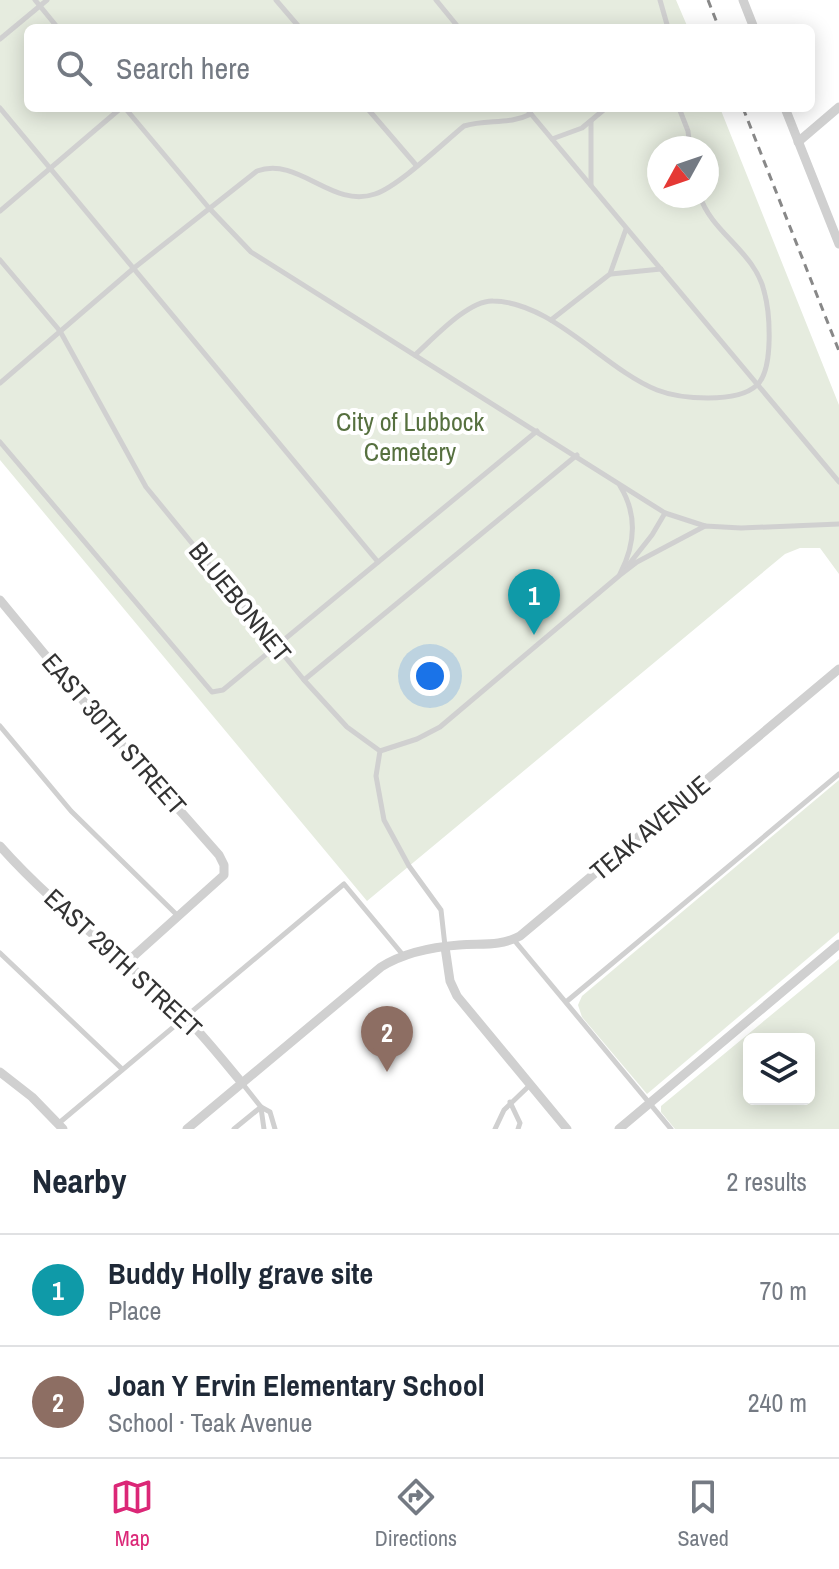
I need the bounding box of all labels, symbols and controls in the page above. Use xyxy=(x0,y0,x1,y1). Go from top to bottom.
search box xyxy=(24,24,815,112)
icon: search xyxy=(52,46,96,90)
text: Search here xyxy=(116,48,250,88)
north arrow xyxy=(647,136,719,208)
park label: City of Lubbock Cemetery xyxy=(336,404,484,469)
street label: BLUEBONNET xyxy=(181,535,299,669)
pin: 1 xyxy=(508,569,560,635)
street label: EAST 30TH STREET xyxy=(34,645,194,822)
your location xyxy=(410,656,450,696)
street label: TEAK AVENUE xyxy=(582,767,717,888)
street label: EAST 29TH STREET xyxy=(37,880,210,1045)
pin: 2 xyxy=(361,1006,413,1072)
map controls xyxy=(743,1033,815,1105)
button: layers xyxy=(743,1033,815,1105)
text: Nearby xyxy=(32,1158,127,1204)
text: 2 results xyxy=(726,1164,807,1199)
text: Buddy Holly grave site xyxy=(108,1253,373,1293)
text: 1 xyxy=(52,1273,64,1308)
text: 70 m xyxy=(760,1273,807,1308)
text: Place xyxy=(108,1293,161,1328)
text: Joan Y Ervin Elementary School xyxy=(108,1365,485,1405)
text: 2 xyxy=(52,1385,64,1420)
text: 240 m xyxy=(748,1385,807,1420)
text: School · Teak Avenue xyxy=(108,1405,312,1440)
tab: Map xyxy=(110,1475,154,1553)
tab: Directions xyxy=(375,1475,457,1553)
tab: Saved xyxy=(678,1475,729,1553)

